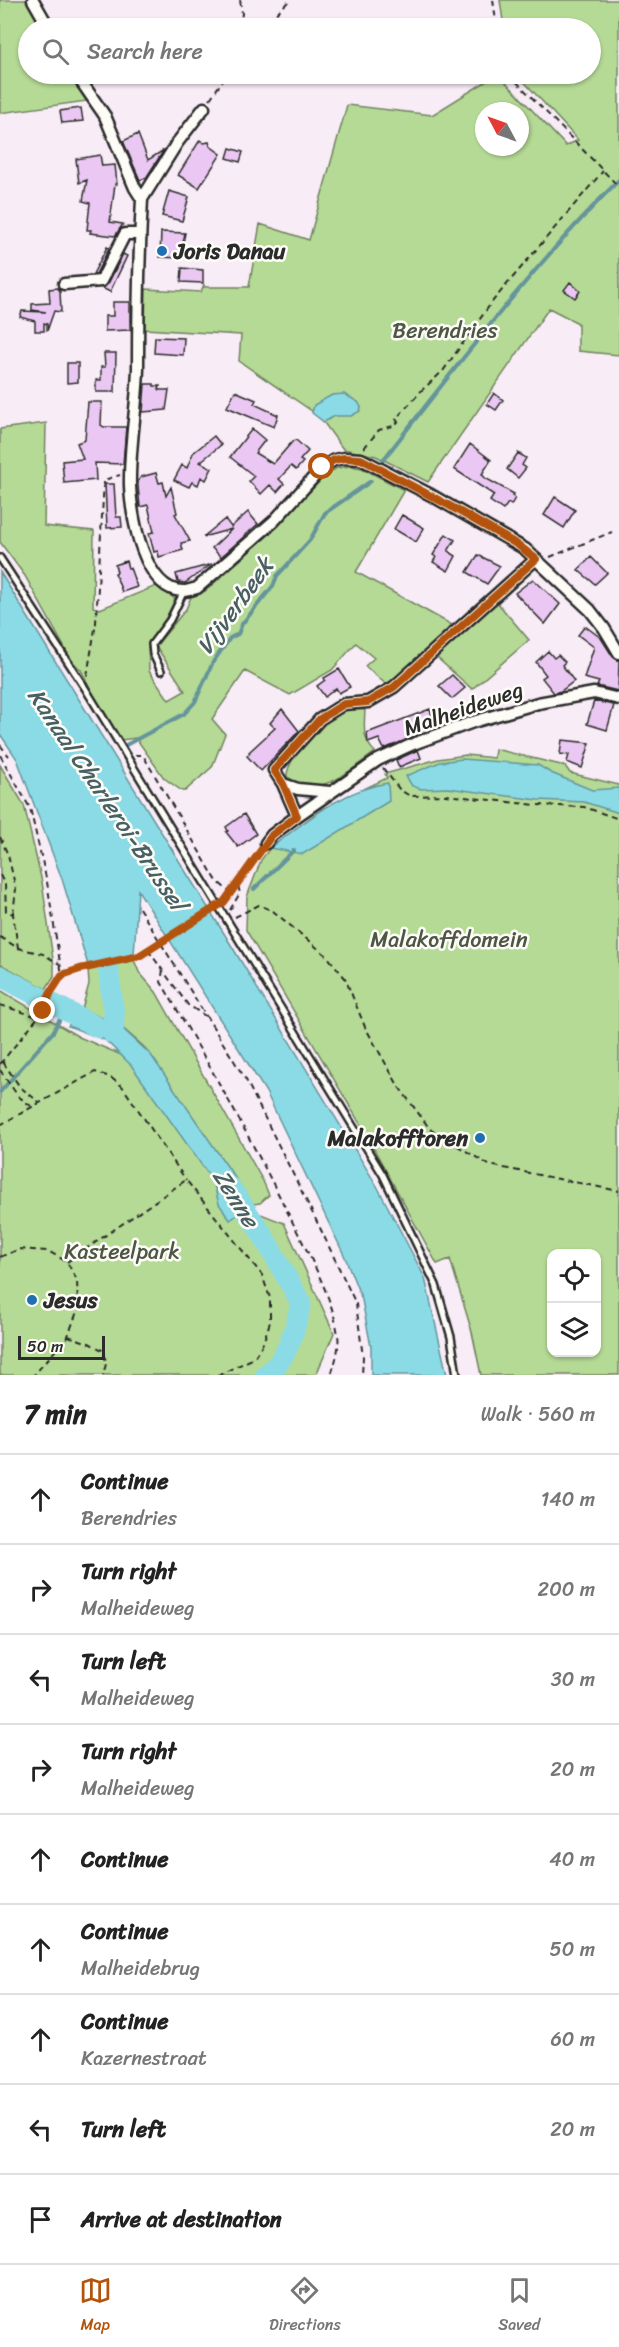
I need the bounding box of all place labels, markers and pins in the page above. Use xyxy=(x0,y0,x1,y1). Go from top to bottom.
place label: Joris Danau xyxy=(172,232,286,271)
marker: Joris Danau xyxy=(155,244,169,258)
place label: Malakofftoren xyxy=(326,1119,468,1158)
marker: Malakofftoren xyxy=(473,1131,487,1145)
place label: Jesus xyxy=(42,1281,99,1320)
marker: Jesus xyxy=(25,1293,39,1307)

